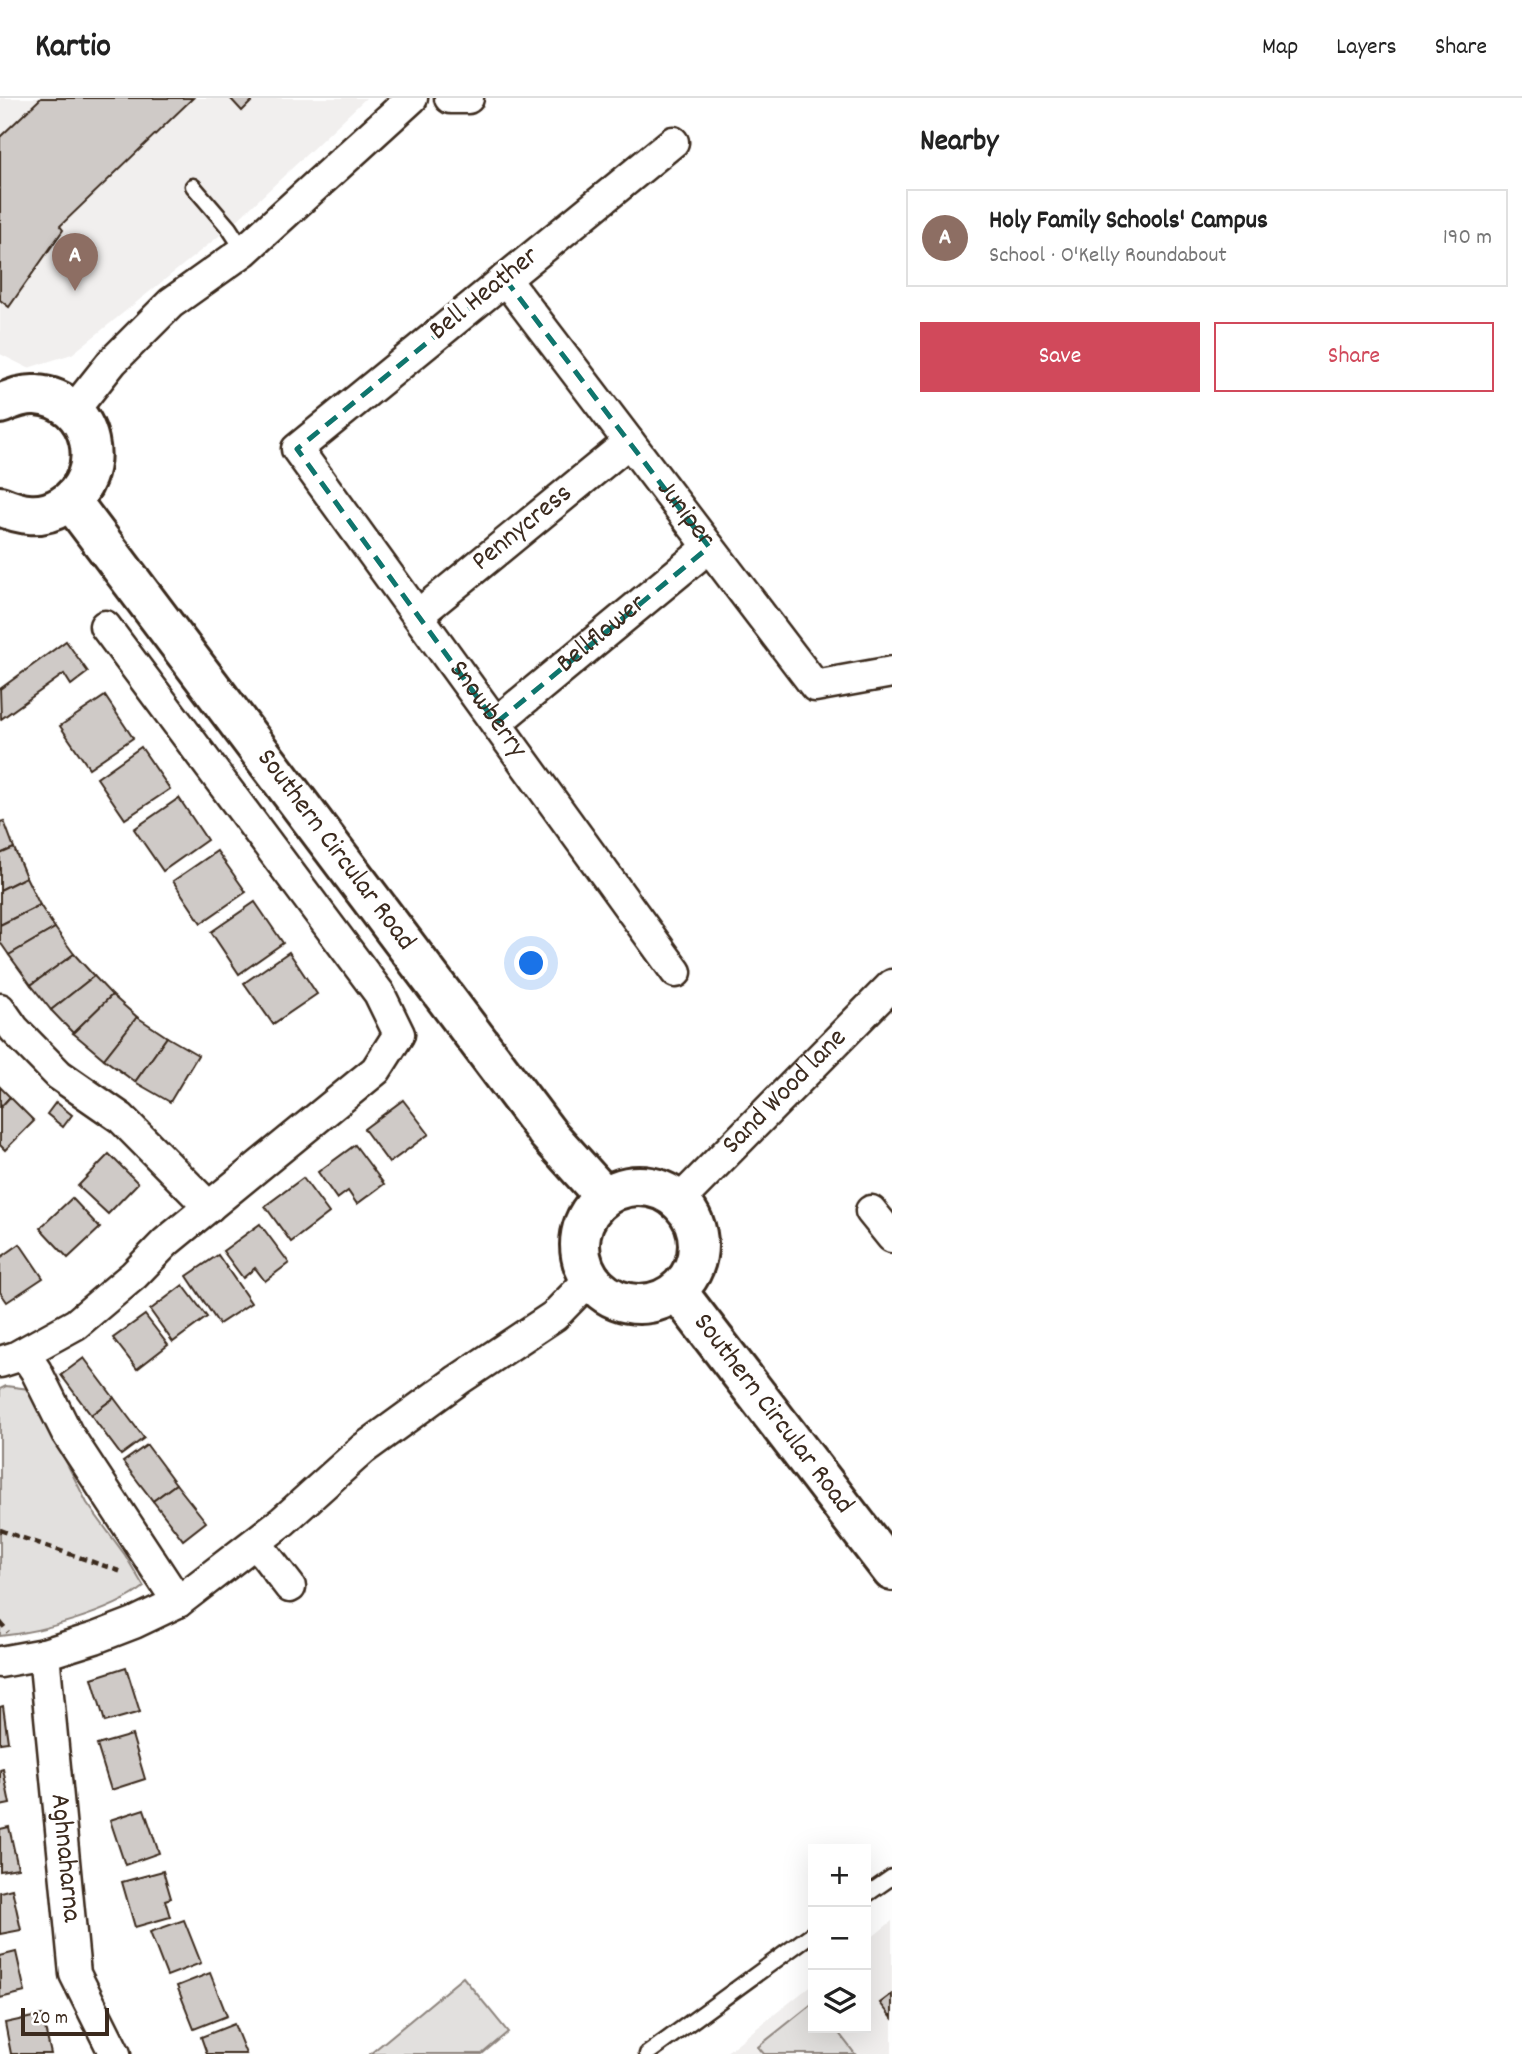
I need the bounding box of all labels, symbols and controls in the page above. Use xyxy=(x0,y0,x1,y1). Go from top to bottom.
text: Kartio xyxy=(35,25,111,72)
text: Map xyxy=(1262,31,1298,65)
text: Layers xyxy=(1336,31,1397,65)
text: Share xyxy=(1435,31,1487,65)
text: Nearby xyxy=(920,122,998,165)
text: Holy Family Schools' Campus xyxy=(989,203,1268,240)
text: A xyxy=(939,222,951,255)
text: 190 m xyxy=(1443,222,1492,255)
pin: A xyxy=(52,233,98,291)
street label: Bell Heather xyxy=(422,238,549,352)
text: School · O'Kelly Roundabout xyxy=(989,240,1227,273)
button: Save xyxy=(920,322,1200,392)
button: Share xyxy=(1214,322,1494,392)
street label: Juniper xyxy=(645,472,724,557)
street label: Pennycress xyxy=(464,475,582,582)
street label: Bellflower xyxy=(549,585,657,684)
street label: Snowberry xyxy=(437,653,536,768)
street label: Southern Circular Road xyxy=(245,741,424,960)
your location xyxy=(514,946,548,980)
street label: Sand Wood lane xyxy=(714,1020,857,1165)
street label: Southern Circular Road xyxy=(682,1306,862,1524)
street label: Aghnaharna xyxy=(38,1792,90,1925)
map controls xyxy=(808,1844,871,2033)
button: + xyxy=(808,1844,871,1907)
button: − xyxy=(808,1907,871,1970)
button: layers xyxy=(808,1970,871,2033)
scale bar xyxy=(21,2005,108,2037)
text: 20 m xyxy=(32,2006,68,2033)

